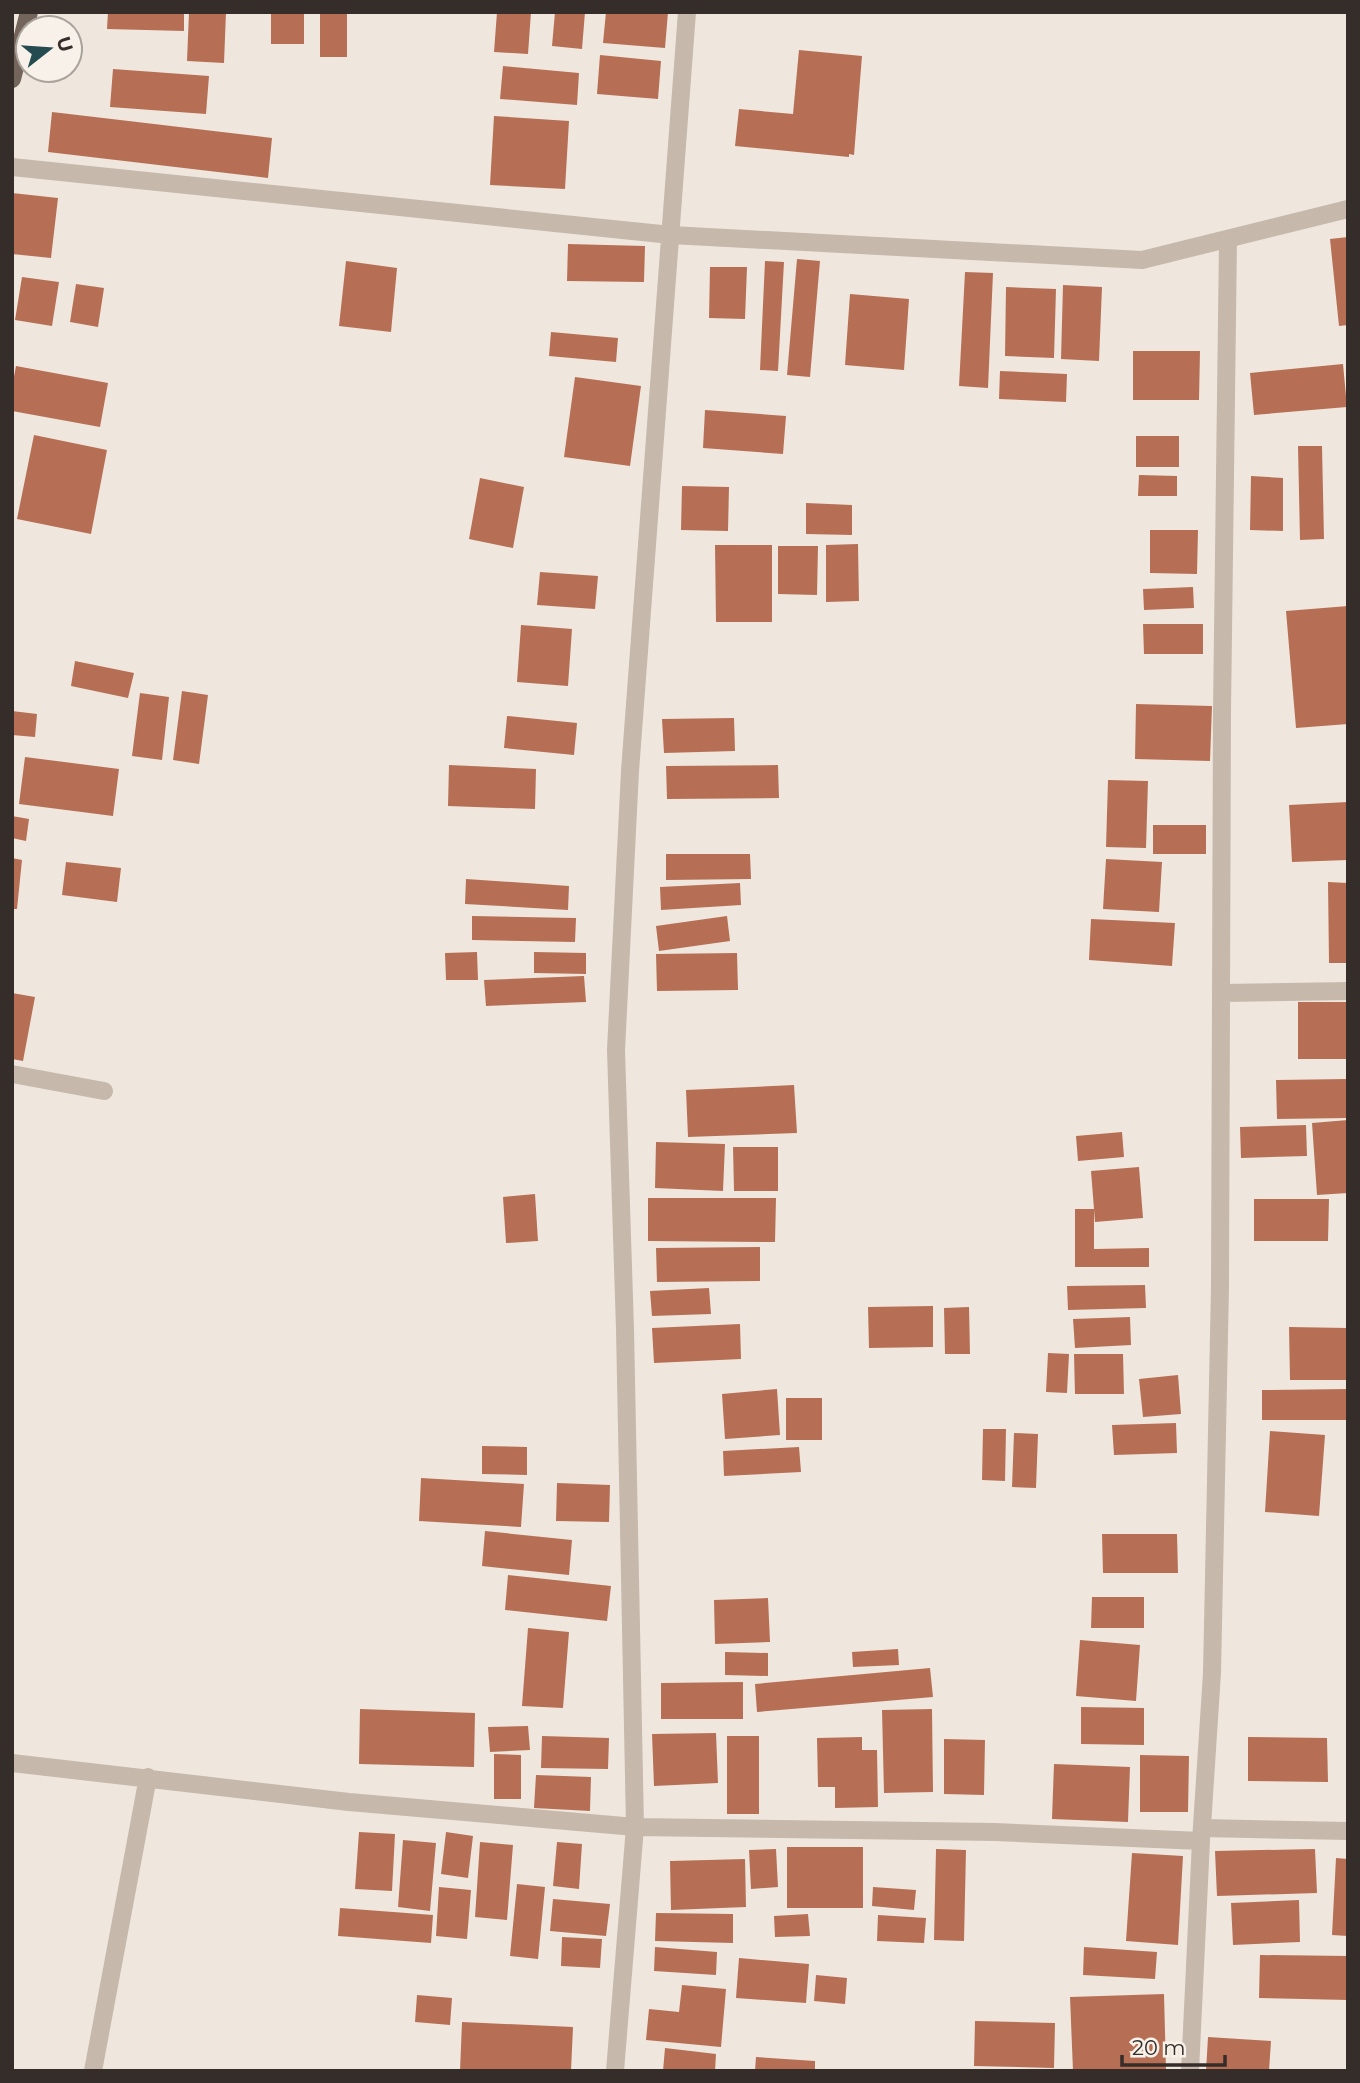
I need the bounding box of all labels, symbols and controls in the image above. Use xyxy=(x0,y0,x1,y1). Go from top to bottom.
north arrow xyxy=(14,14,84,84)
text: U xyxy=(52,34,78,55)
scale bar xyxy=(1122,2024,1225,2068)
text: 20 m xyxy=(1132,2035,1186,2060)

